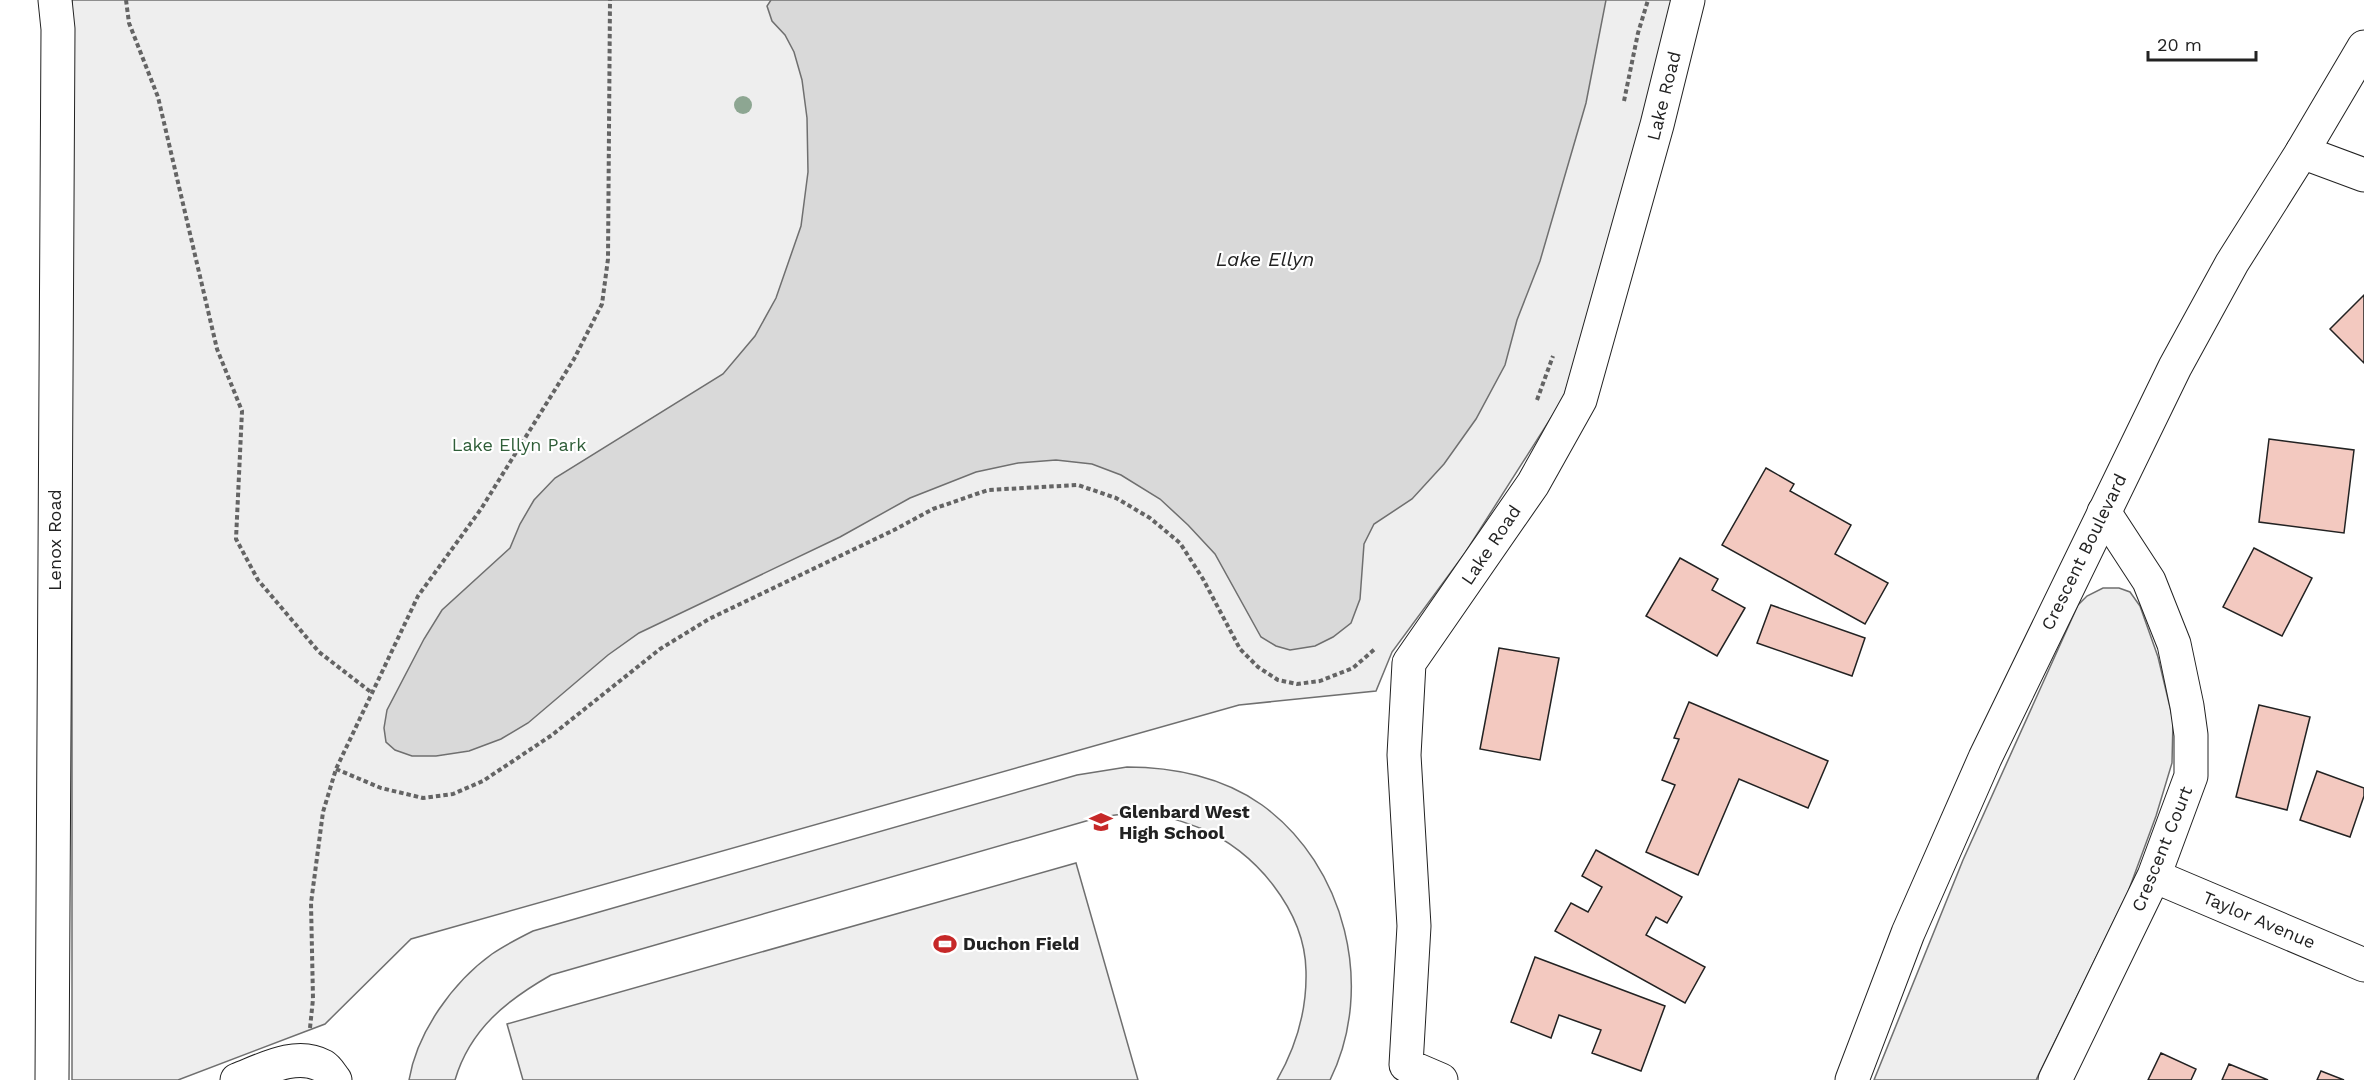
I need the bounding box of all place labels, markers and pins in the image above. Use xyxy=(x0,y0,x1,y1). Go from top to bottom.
place label: Glenbard West High School xyxy=(1119,801,1250,843)
school or university icon: Glenbard West High School xyxy=(1088,809,1114,835)
sports icon: Duchon Field xyxy=(932,931,958,957)
place label: Duchon Field xyxy=(963,933,1079,954)

